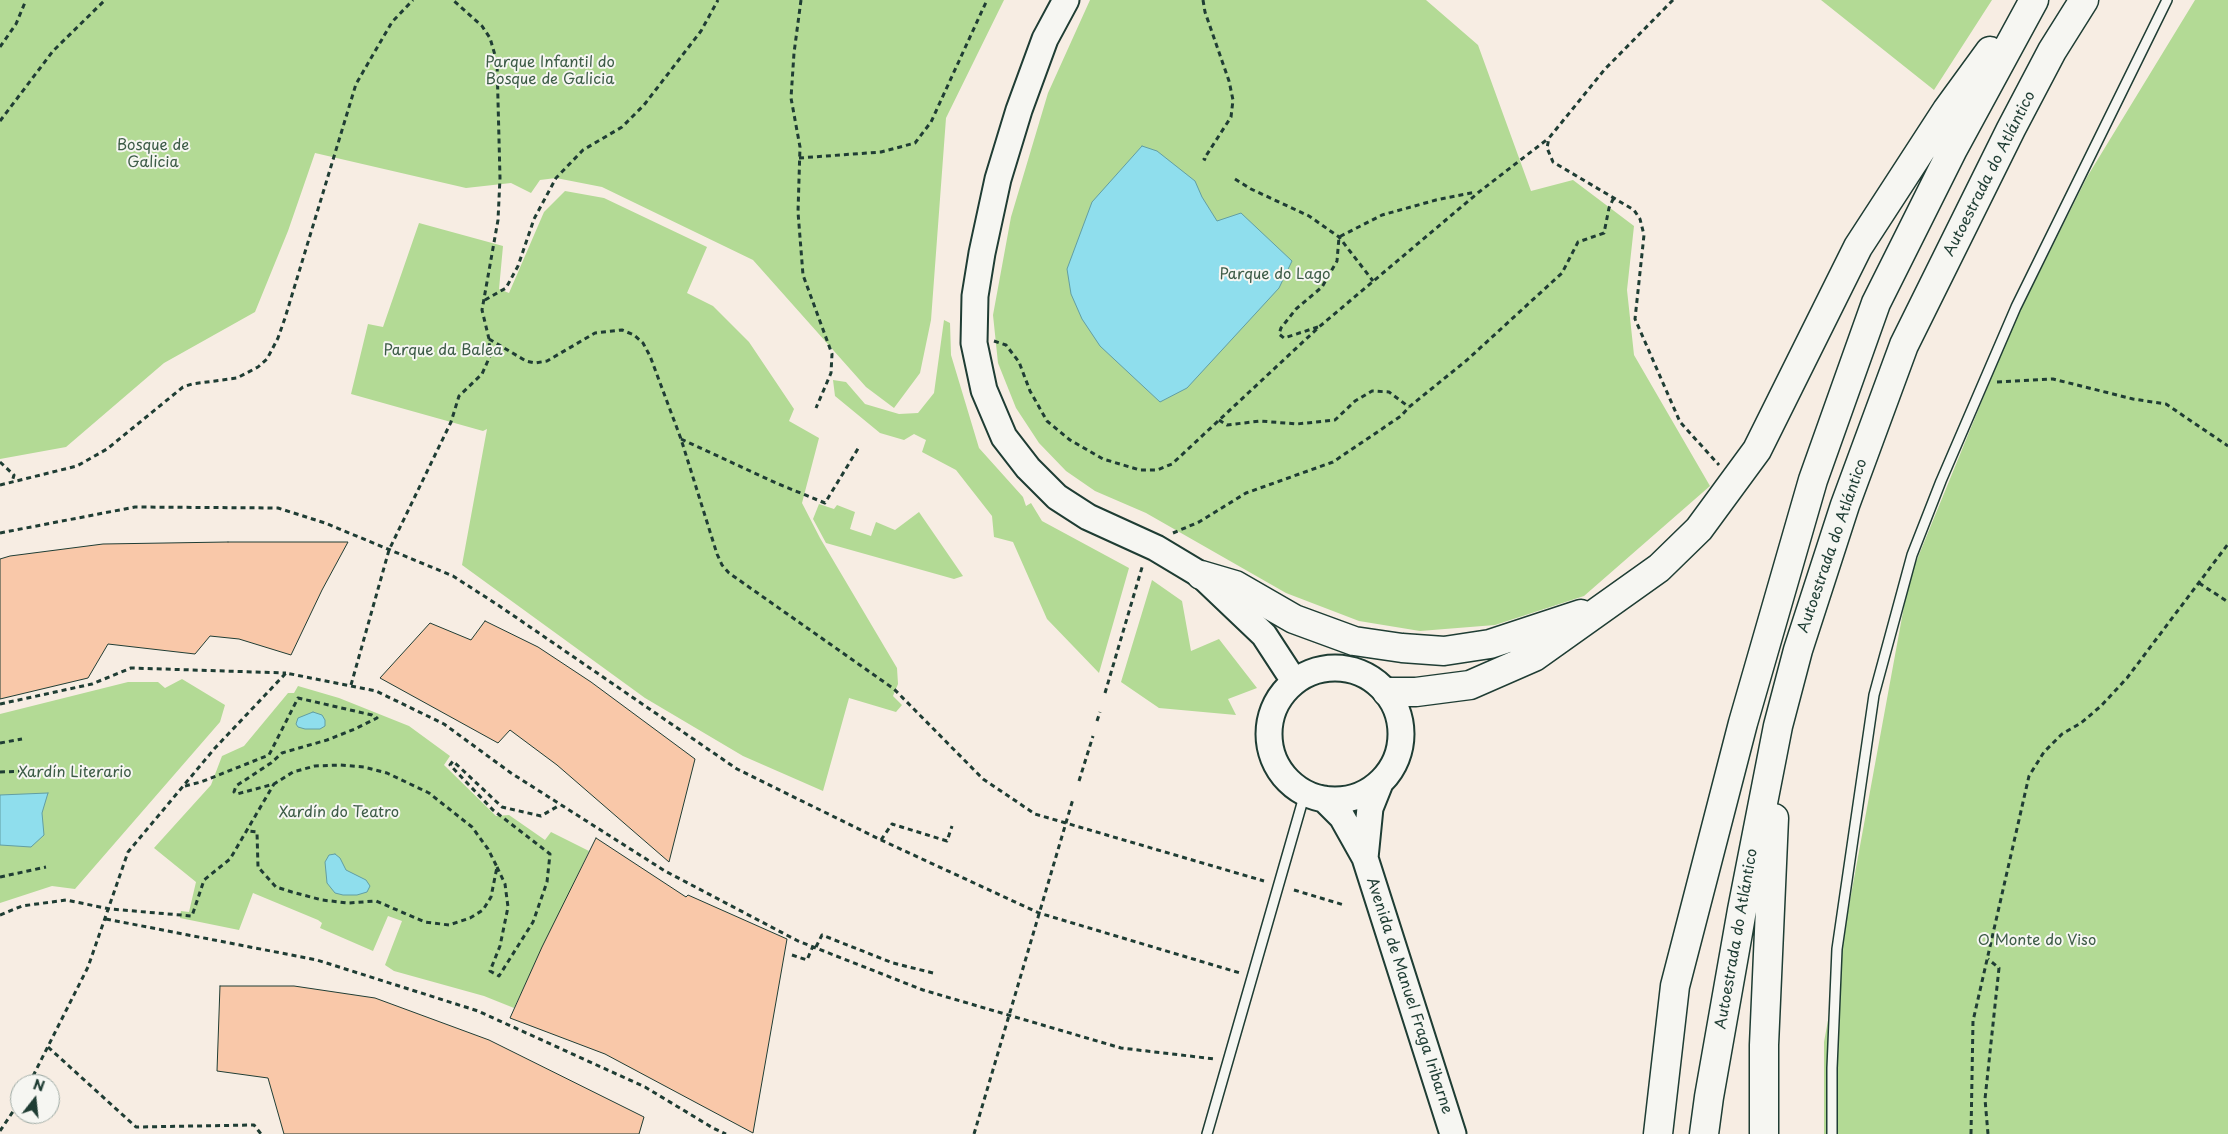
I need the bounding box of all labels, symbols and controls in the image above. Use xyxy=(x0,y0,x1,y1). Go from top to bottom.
park label: Parque Infantil do Bosque de Galicia xyxy=(485,54,615,89)
street label: Autoestrada do Atlántico xyxy=(1940,88,2040,260)
park label: Bosque de Galicia xyxy=(117,137,189,172)
park label: Parque do Lago xyxy=(1219,266,1331,284)
park label: Parque da Balea xyxy=(383,342,503,360)
street label: Autoestrada do Atlántico xyxy=(1795,457,1871,635)
park label: Xardín Literario xyxy=(18,764,132,782)
park label: Xardín do Teatro xyxy=(279,804,399,822)
street label: Autoestrada do Atlántico xyxy=(1712,847,1762,1031)
street label: Avenida de Manuel Fraga Iribarne xyxy=(1362,876,1456,1116)
park label: O Monte do Viso xyxy=(1978,932,2096,950)
text: N xyxy=(31,1073,47,1097)
north arrow xyxy=(10,1074,60,1124)

